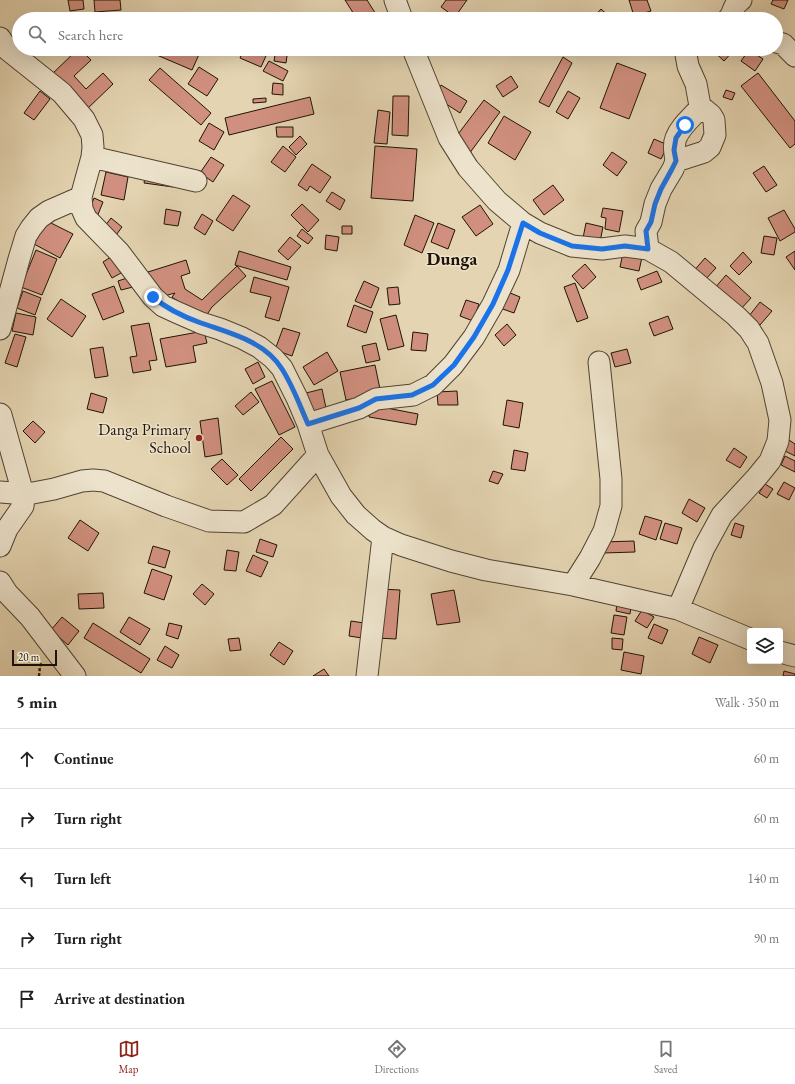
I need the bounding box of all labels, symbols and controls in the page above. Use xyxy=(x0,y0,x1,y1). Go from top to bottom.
search box xyxy=(12,12,783,56)
icon: search xyxy=(26,23,48,45)
text: Search here xyxy=(58,25,123,44)
route start xyxy=(676,116,694,134)
district label: Dunga xyxy=(427,247,478,270)
route end xyxy=(144,288,162,306)
place label: Danga Primary School xyxy=(98,419,192,458)
marker: Danga Primary School xyxy=(194,433,204,443)
map controls xyxy=(747,628,783,664)
button: layers xyxy=(747,628,783,664)
scale bar xyxy=(12,648,57,667)
text: 20 m xyxy=(18,650,39,664)
text: 5 min xyxy=(16,691,57,713)
text: Walk · 350 m xyxy=(715,694,779,711)
icon: ahead xyxy=(16,748,38,770)
text: Continue xyxy=(54,749,114,768)
text: 60 m xyxy=(754,750,779,767)
icon: right xyxy=(16,808,38,830)
text: Turn right xyxy=(54,809,122,828)
text: 60 m xyxy=(754,810,779,827)
icon: left xyxy=(16,868,38,890)
text: Turn left xyxy=(54,869,111,888)
text: 140 m xyxy=(748,870,779,887)
icon: right xyxy=(16,928,38,950)
text: Turn right xyxy=(54,929,122,948)
text: 90 m xyxy=(754,930,779,947)
icon: arrive xyxy=(16,988,38,1010)
text: Arrive at destination xyxy=(54,989,185,1008)
tab: Map xyxy=(118,1038,140,1076)
tab: Directions xyxy=(375,1038,419,1076)
tab: Saved xyxy=(654,1038,677,1076)

